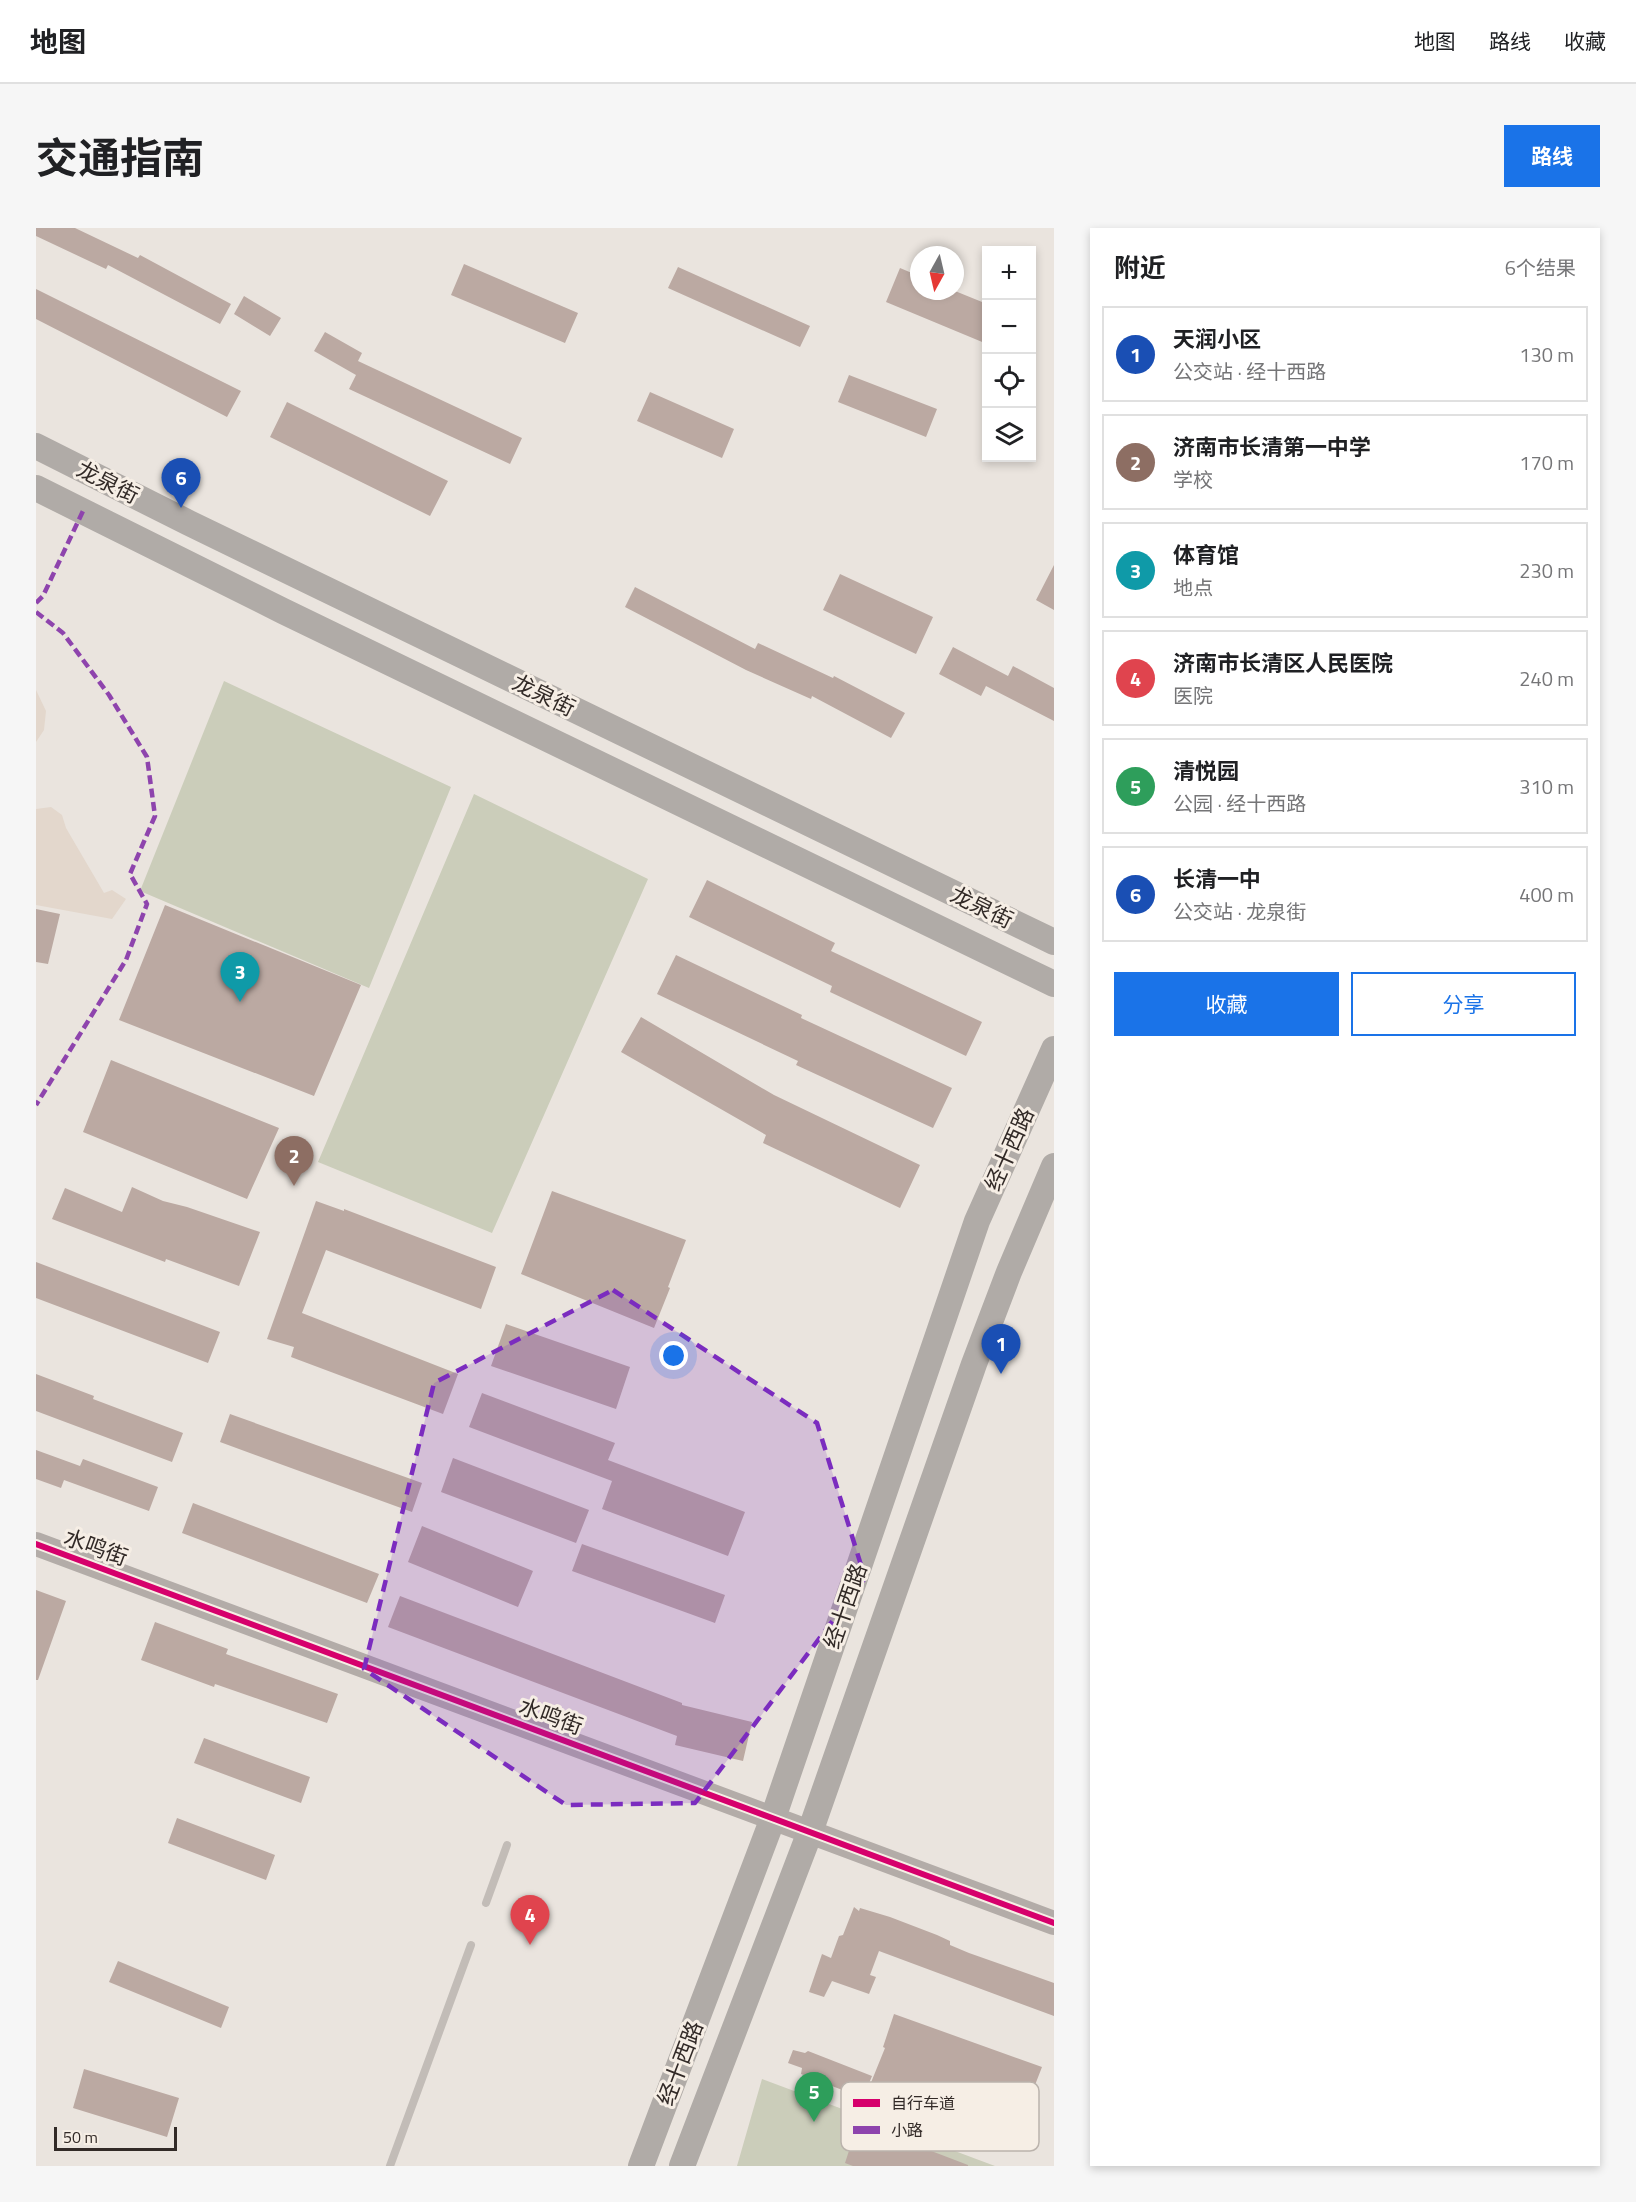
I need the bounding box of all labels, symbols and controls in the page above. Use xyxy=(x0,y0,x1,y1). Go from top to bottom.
text: 地图 xyxy=(30,20,86,63)
text: 地图 xyxy=(1414,25,1456,57)
text: 路线 xyxy=(1489,25,1531,57)
text: 收藏 xyxy=(1564,25,1606,57)
text: 交通指南 xyxy=(36,125,204,189)
button: 路线 xyxy=(1504,125,1600,187)
north arrow xyxy=(910,246,964,300)
map controls xyxy=(982,246,1036,462)
button: + xyxy=(982,246,1036,300)
text: 附近 xyxy=(1114,248,1166,287)
text: 6个结果 xyxy=(1505,252,1576,283)
button: − xyxy=(982,300,1036,354)
text: 天润小区 xyxy=(1173,322,1261,356)
text: 1 xyxy=(1130,339,1141,370)
text: 130 m xyxy=(1519,339,1574,370)
button: locate xyxy=(982,354,1036,408)
text: 公交站 · 经十西路 xyxy=(1173,356,1326,387)
button: layers xyxy=(982,408,1036,462)
text: 济南市长清第一中学 xyxy=(1173,430,1371,464)
text: 2 xyxy=(1130,447,1141,478)
text: 170 m xyxy=(1519,447,1574,478)
street label: 龙泉街 xyxy=(71,452,145,512)
pin: 6 xyxy=(162,458,200,508)
text: 学校 xyxy=(1173,464,1213,495)
text: 体育馆 xyxy=(1173,538,1239,572)
text: 3 xyxy=(1130,555,1141,586)
text: 230 m xyxy=(1519,555,1574,586)
text: 地点 xyxy=(1173,572,1213,603)
text: 济南市长清区人民医院 xyxy=(1173,646,1393,680)
text: 4 xyxy=(1130,663,1141,694)
text: 240 m xyxy=(1519,663,1574,694)
street label: 龙泉街 xyxy=(507,665,581,725)
text: 医院 xyxy=(1173,680,1213,711)
text: 清悦园 xyxy=(1173,754,1239,788)
text: 5 xyxy=(1130,771,1141,802)
text: 310 m xyxy=(1519,771,1574,802)
text: 公园 · 经十西路 xyxy=(1173,788,1306,819)
text: 长清一中 xyxy=(1173,862,1261,896)
street label: 龙泉街 xyxy=(945,877,1019,937)
text: 6 xyxy=(1130,879,1141,910)
text: 400 m xyxy=(1519,879,1574,910)
text: 公交站 · 龙泉街 xyxy=(1173,896,1306,927)
pin: 3 xyxy=(220,952,260,1002)
button: 收藏 xyxy=(1114,972,1339,1036)
button: 分享 xyxy=(1351,972,1576,1036)
street label: 经十西路 xyxy=(976,1102,1042,1196)
pin: 2 xyxy=(274,1136,314,1186)
pin: 1 xyxy=(982,1324,1020,1374)
your location xyxy=(659,1341,688,1370)
street label: 水鸣街 xyxy=(59,1520,133,1574)
street label: 经十西路 xyxy=(815,1559,875,1653)
street label: 水鸣街 xyxy=(514,1689,588,1743)
pin: 4 xyxy=(510,1896,550,1945)
street label: 经十西路 xyxy=(648,2016,712,2110)
pin: 5 xyxy=(794,2072,834,2122)
legend xyxy=(841,2082,1039,2151)
text: 自行车道 xyxy=(891,2091,955,2115)
text: 小路 xyxy=(891,2118,923,2142)
scale bar xyxy=(54,2124,177,2152)
text: 50 m xyxy=(63,2125,98,2149)

